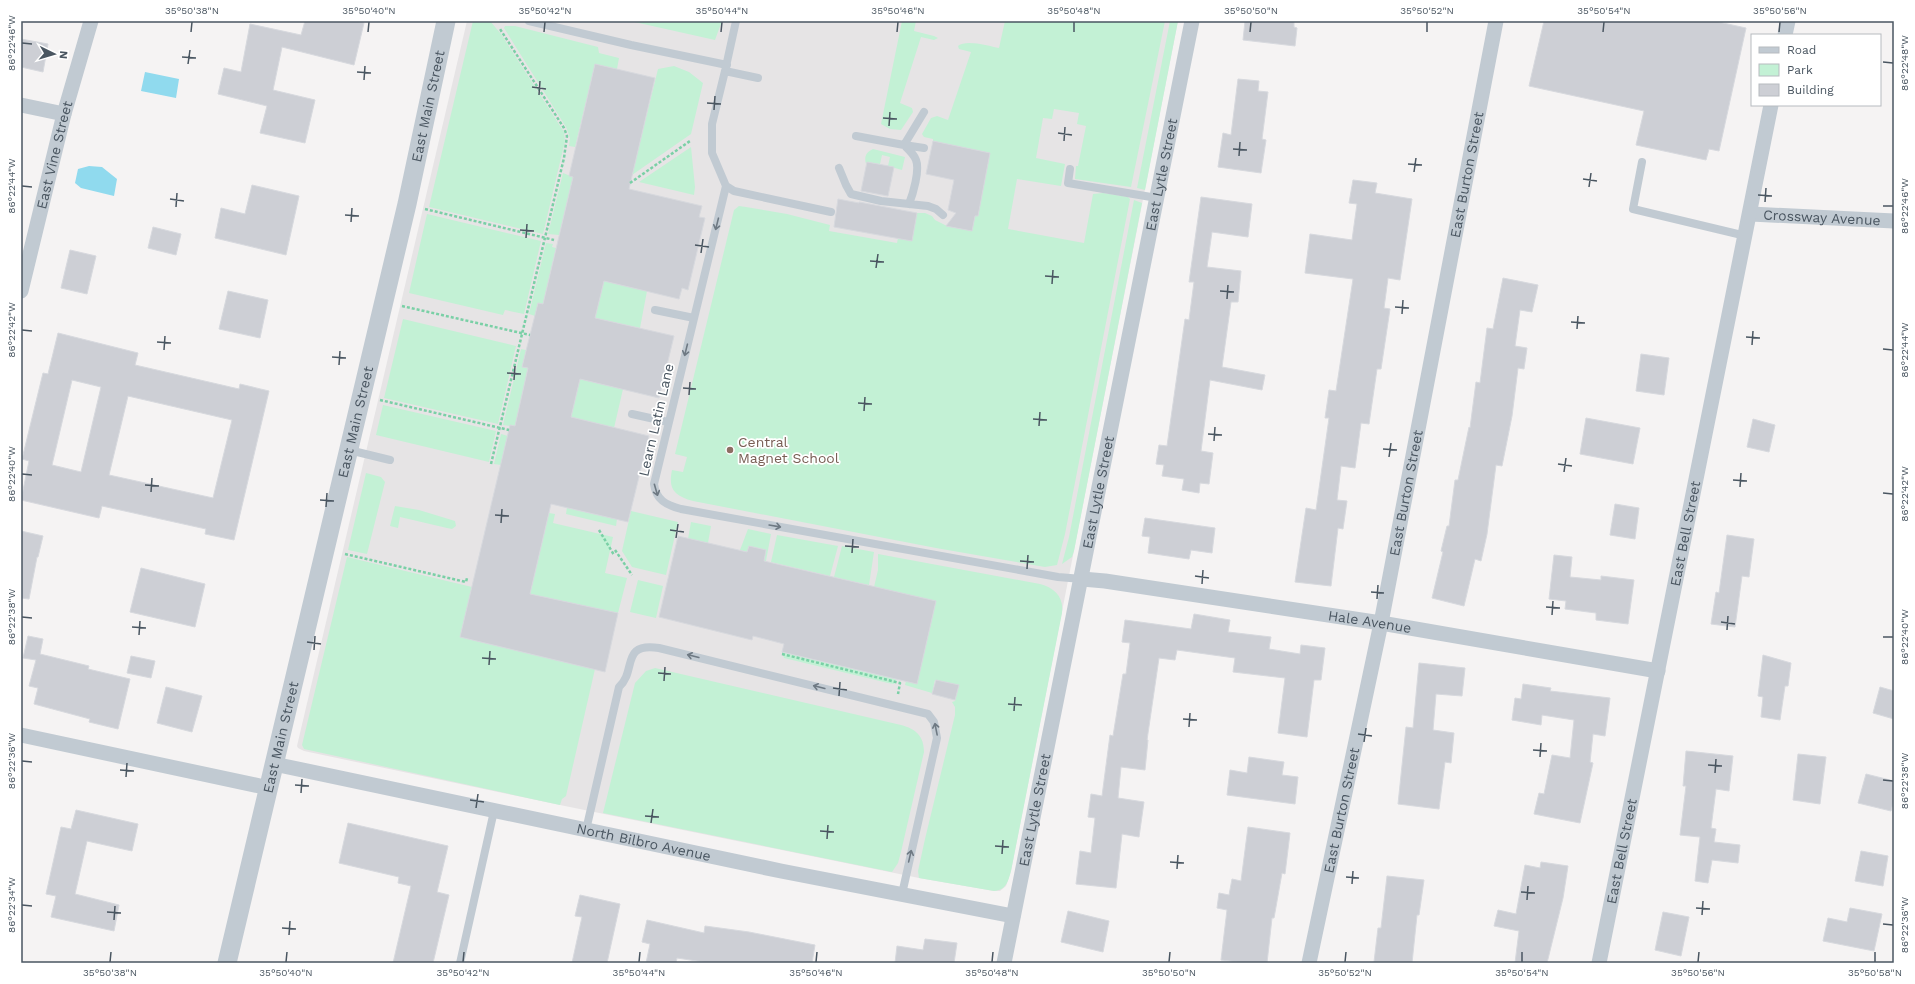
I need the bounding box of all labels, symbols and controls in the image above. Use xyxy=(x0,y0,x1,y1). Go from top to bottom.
text: 35°50'38"N xyxy=(165,5,219,16)
text: 35°50'40"N xyxy=(342,5,396,16)
text: 35°50'42"N xyxy=(518,5,572,16)
text: 35°50'44"N xyxy=(696,5,748,16)
text: 35°50'46"N xyxy=(871,5,925,16)
text: 35°50'48"N xyxy=(1047,5,1101,16)
text: 35°50'50"N xyxy=(1224,5,1278,16)
text: 35°50'52"N xyxy=(1400,5,1454,16)
text: 35°50'54"N xyxy=(1577,5,1631,16)
text: 35°50'56"N xyxy=(1753,5,1807,16)
text: 86°22'46"W xyxy=(6,15,17,71)
north arrow xyxy=(34,34,74,74)
legend xyxy=(1751,34,1881,106)
text: 86°22'48"W xyxy=(1899,35,1910,91)
text: Road xyxy=(1787,43,1816,57)
street label: East Main Street xyxy=(408,49,448,164)
text: N xyxy=(57,50,70,59)
text: Park xyxy=(1787,63,1813,77)
text: Building xyxy=(1787,83,1834,97)
street label: East Vine Street xyxy=(33,99,75,211)
street label: East Burton Street xyxy=(1447,110,1487,239)
street label: East Lytle Street xyxy=(1142,117,1180,232)
text: 86°22'44"W xyxy=(6,158,17,214)
text: 86°22'46"W xyxy=(1899,178,1910,234)
street label: Crossway Avenue xyxy=(1763,207,1881,228)
one-way arrow xyxy=(713,217,721,230)
text: 86°22'42"W xyxy=(6,302,17,358)
text: 86°22'44"W xyxy=(1899,322,1910,378)
one-way arrow xyxy=(682,343,689,356)
street label: Learn Latin Lane xyxy=(635,362,677,478)
street label: East Main Street xyxy=(334,365,376,479)
street label: East Burton Street xyxy=(1386,428,1426,557)
place label: Central Magnet School xyxy=(738,434,840,466)
street label: East Lytle Street xyxy=(1079,434,1117,550)
marker: Central Magnet School xyxy=(725,445,735,455)
text: 86°22'40"W xyxy=(6,446,17,502)
text: 86°22'42"W xyxy=(1899,466,1910,522)
street label: East Bell Street xyxy=(1667,479,1703,588)
one-way arrow xyxy=(653,483,660,496)
one-way arrow xyxy=(768,522,781,530)
text: 86°22'38"W xyxy=(6,588,17,645)
street label: Hale Avenue xyxy=(1327,607,1413,636)
text: 86°22'40"W xyxy=(1899,609,1910,665)
one-way arrow xyxy=(687,652,700,659)
street label: East Main Street xyxy=(260,680,302,795)
one-way arrow xyxy=(813,682,826,690)
one-way arrow xyxy=(931,723,939,736)
text: 86°22'36"W xyxy=(6,732,17,789)
street label: East Burton Street xyxy=(1320,746,1362,875)
street label: East Lytle Street xyxy=(1015,752,1054,868)
text: 86°22'38"W xyxy=(1899,752,1910,809)
street label: East Bell Street xyxy=(1603,797,1640,905)
street label: North Bilbro Avenue xyxy=(575,820,712,864)
one-way arrow xyxy=(907,850,915,863)
text: 86°22'34"W xyxy=(6,877,17,933)
text: 86°22'36"W xyxy=(1899,896,1910,953)
text: 35°50'38"N xyxy=(83,967,137,978)
text: 35°50'40"N xyxy=(259,967,313,978)
text: 35°50'42"N xyxy=(436,967,490,978)
text: 35°50'44"N xyxy=(613,967,665,978)
text: 35°50'46"N xyxy=(789,967,843,978)
text: 35°50'48"N xyxy=(965,967,1019,978)
text: 35°50'50"N xyxy=(1142,967,1196,978)
text: 35°50'52"N xyxy=(1318,967,1372,978)
text: 35°50'54"N xyxy=(1495,967,1549,978)
text: 35°50'56"N xyxy=(1671,967,1725,978)
text: 35°50'58"N xyxy=(1848,967,1902,978)

